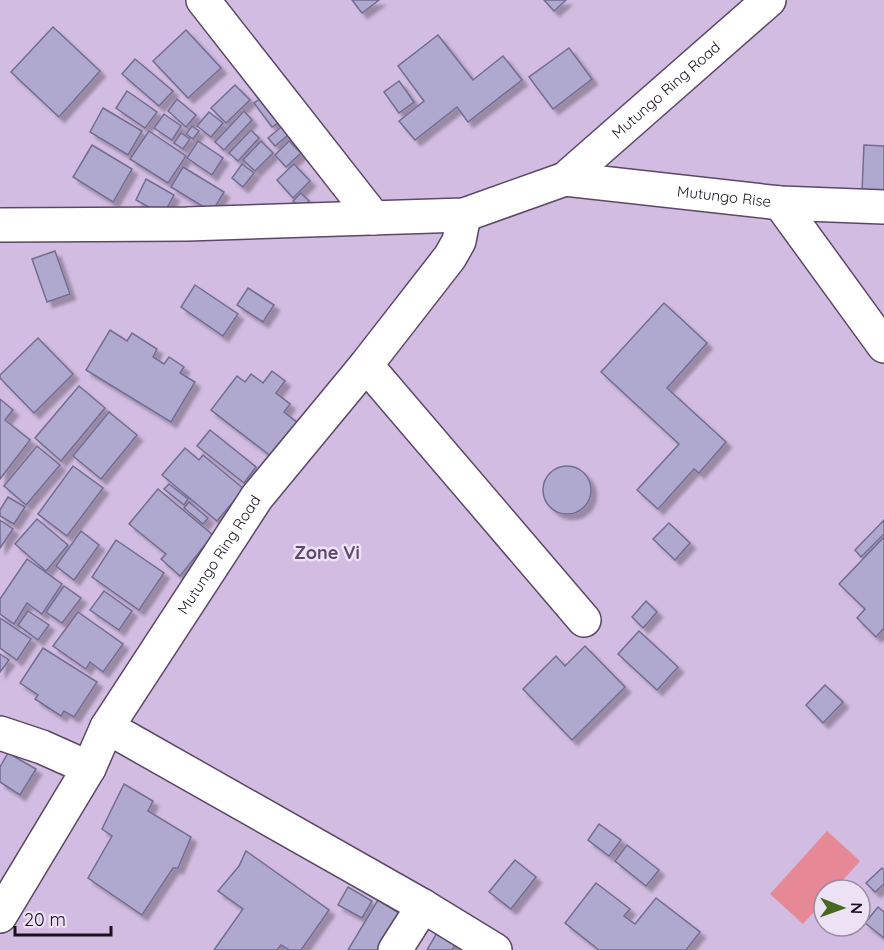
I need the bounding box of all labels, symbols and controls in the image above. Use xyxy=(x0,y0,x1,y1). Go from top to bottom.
street label: Mutungo Ring Road xyxy=(608,37,724,143)
street label: Mutungo Rise xyxy=(676,182,772,211)
street label: Mutungo Ring Road xyxy=(173,492,265,618)
district label: Zone Vi xyxy=(294,541,360,564)
north arrow xyxy=(812,878,872,938)
scale bar xyxy=(15,899,111,937)
text: N xyxy=(847,902,867,914)
text: 20 m xyxy=(24,908,66,931)

